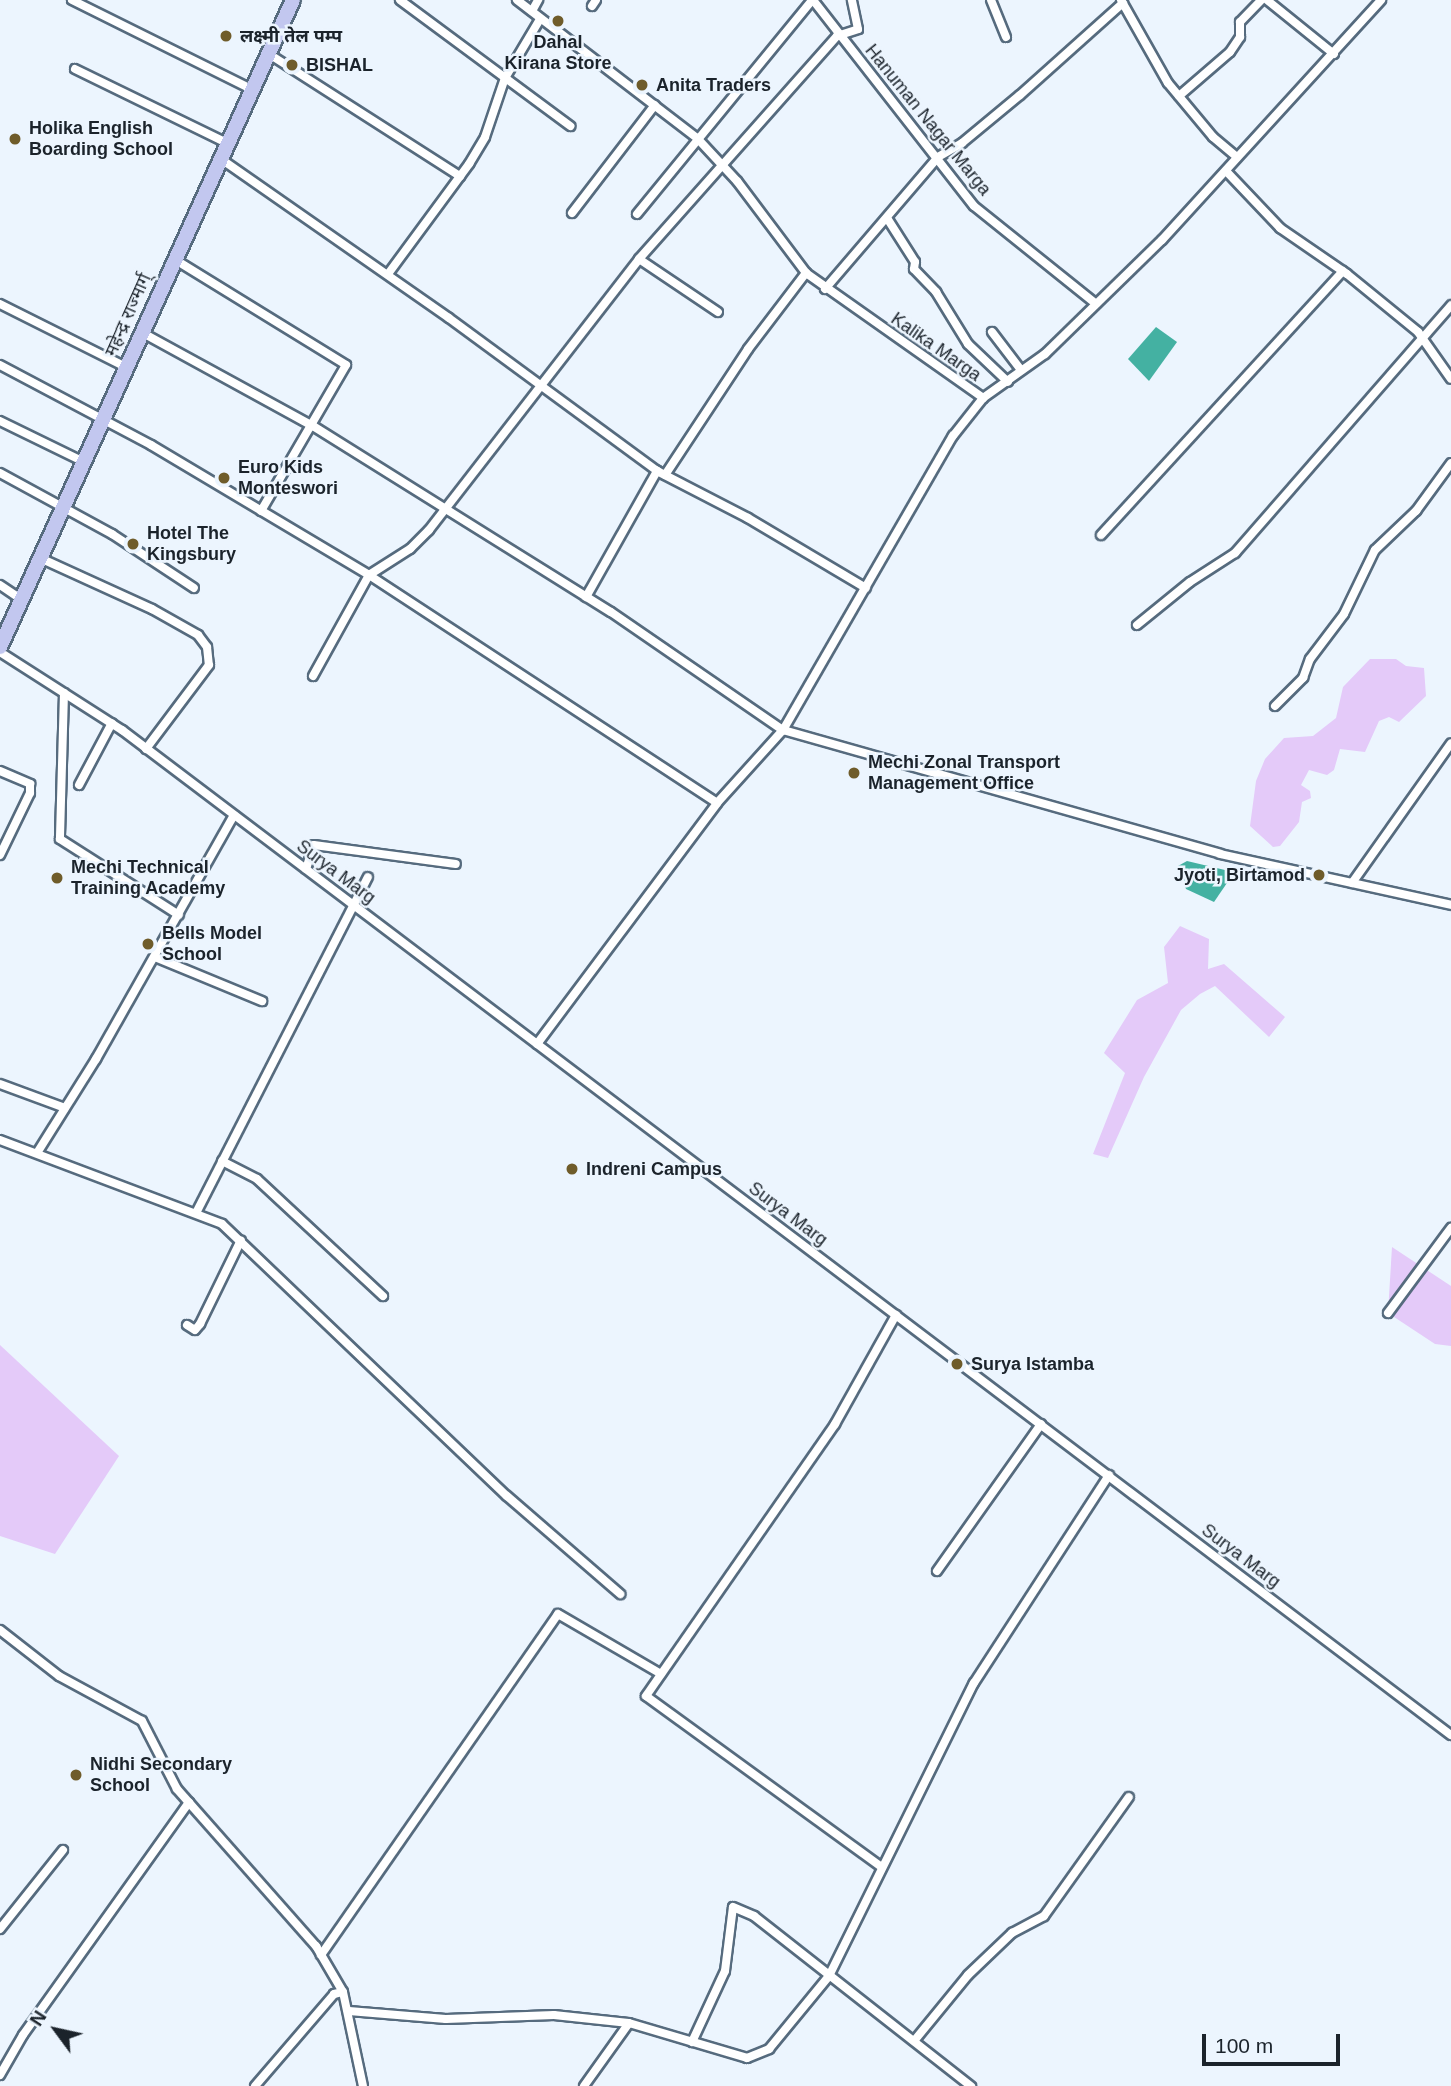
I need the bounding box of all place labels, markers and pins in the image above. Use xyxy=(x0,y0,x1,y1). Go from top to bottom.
marker: Dahal Kirana Store xyxy=(550,13,566,29)
place label: लक्ष्मी तेल पम्प xyxy=(240,25,342,47)
marker: लक्ष्मी तेल पम्प xyxy=(218,28,234,44)
place label: Dahal Kirana Store xyxy=(504,32,612,74)
place label: BISHAL xyxy=(306,54,373,76)
marker: BISHAL xyxy=(284,57,300,73)
place label: Anita Traders xyxy=(656,74,771,96)
marker: Anita Traders xyxy=(634,77,650,93)
place label: Holika English Boarding School xyxy=(29,118,173,160)
marker: Holika English Boarding School xyxy=(7,131,23,147)
place label: Euro Kids Monteswori xyxy=(238,457,338,500)
marker: Euro Kids Monteswori xyxy=(216,470,232,486)
place label: Hotel The Kingsbury xyxy=(147,523,236,566)
marker: Hotel The Kingsbury xyxy=(125,536,141,552)
place label: Mechi Zonal Transport Management Office xyxy=(868,752,1060,794)
marker: Mechi Zonal Transport Management Office xyxy=(846,765,862,781)
place label: Mechi Technical Training Academy xyxy=(71,857,226,900)
place label: Jyoti, Birtamod xyxy=(1174,864,1305,886)
marker: Jyoti, Birtamod xyxy=(1311,867,1327,883)
marker: Mechi Technical Training Academy xyxy=(49,870,65,886)
place label: Bells Model School xyxy=(162,923,262,965)
marker: Bells Model School xyxy=(140,936,156,952)
place label: Indreni Campus xyxy=(586,1158,722,1180)
marker: Indreni Campus xyxy=(564,1161,580,1177)
place label: Surya Istamba xyxy=(971,1353,1094,1375)
marker: Surya Istamba xyxy=(949,1356,965,1372)
place label: Nidhi Secondary School xyxy=(90,1754,232,1796)
marker: Nidhi Secondary School xyxy=(68,1767,84,1783)

